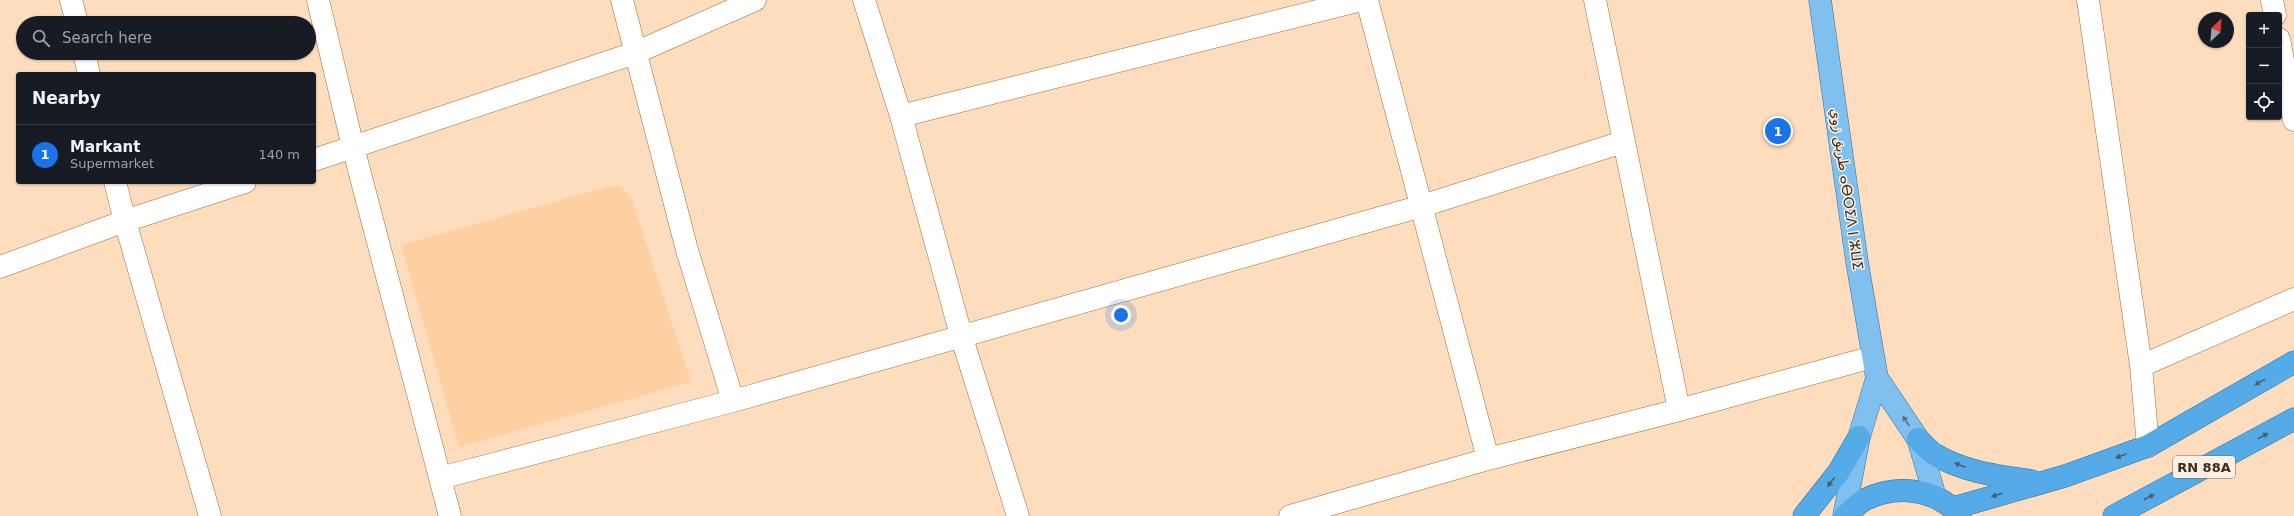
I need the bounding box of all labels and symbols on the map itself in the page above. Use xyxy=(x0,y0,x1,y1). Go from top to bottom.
north arrow xyxy=(2198,12,2234,48)
street label: طريق زوي ⴰⴱⵔⵉⴷ ⵏ ⵣⵡⵉ xyxy=(1827,107,1866,271)
pin: 1 xyxy=(1765,116,1791,146)
your location xyxy=(1111,305,1131,325)
one-way arrow xyxy=(2255,379,2266,385)
one-way arrow xyxy=(1902,416,1910,427)
one-way arrow xyxy=(2257,432,2269,439)
one-way arrow xyxy=(2115,454,2127,460)
road number: RN 88A xyxy=(2173,456,2235,478)
one-way arrow xyxy=(1954,462,1966,468)
one-way arrow xyxy=(1827,476,1835,487)
one-way arrow xyxy=(1991,492,2003,498)
one-way arrow xyxy=(2143,494,2155,501)

